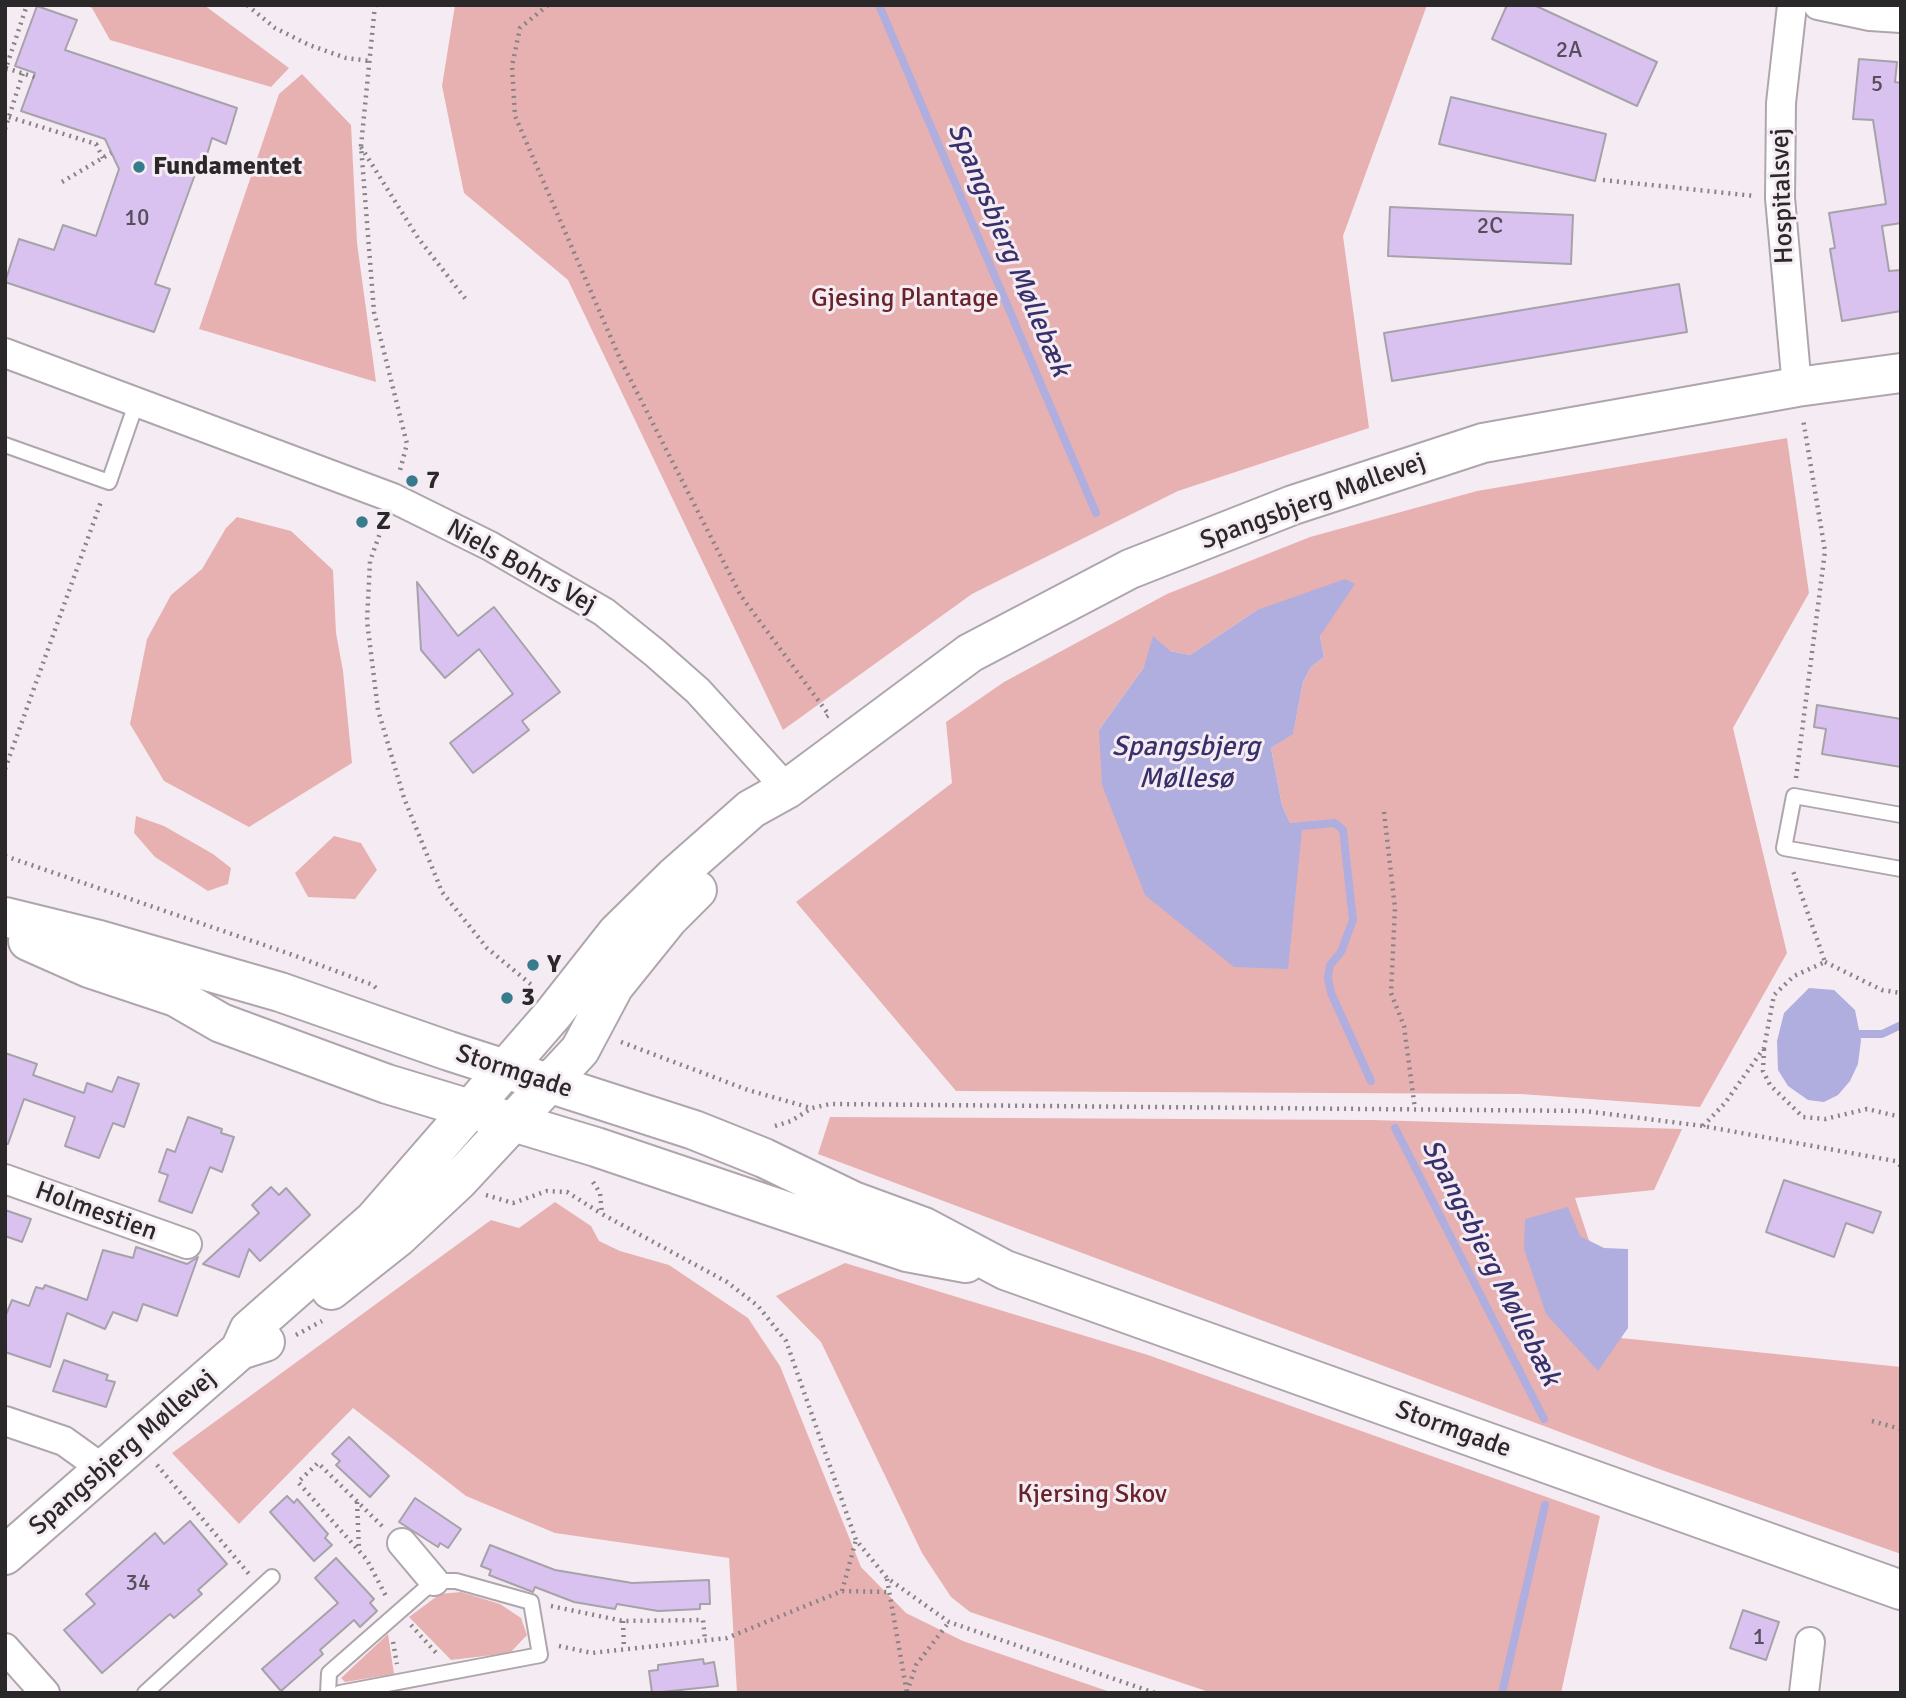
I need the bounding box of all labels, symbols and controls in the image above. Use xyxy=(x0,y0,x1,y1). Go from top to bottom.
house number: 2A xyxy=(1556,37,1582,65)
house number: 5 xyxy=(1871,71,1883,99)
water label: Spangsbjerg Møllebæk xyxy=(939,118,1077,382)
street label: Hospitalsvej xyxy=(1765,127,1801,265)
place label: Fundamentet xyxy=(153,151,302,183)
marker: Fundamentet xyxy=(131,159,147,175)
house number: 10 xyxy=(125,205,149,233)
house number: 2C xyxy=(1477,213,1503,241)
park label: Gjesing Plantage xyxy=(811,283,999,315)
street label: Spangsbjerg Møllevej xyxy=(1196,447,1430,557)
place label: 7 xyxy=(426,465,440,497)
marker: 7 xyxy=(404,473,420,489)
place label: Z xyxy=(376,506,391,538)
street label: Niels Bohrs Vej xyxy=(441,513,601,621)
marker: Z xyxy=(354,514,370,530)
water label: Spangsbjerg Møllesø xyxy=(1112,731,1260,797)
place label: Y xyxy=(547,949,561,981)
marker: Y xyxy=(525,957,541,973)
place label: 3 xyxy=(521,982,535,1014)
marker: 3 xyxy=(499,990,515,1006)
street label: Stormgade xyxy=(452,1039,576,1105)
water label: Spangsbjerg Møllebæk xyxy=(1413,1134,1567,1392)
street label: Holmestien xyxy=(31,1176,161,1248)
street label: Spangsbjerg Møllevej xyxy=(23,1363,223,1543)
street label: Stormgade xyxy=(1391,1395,1515,1465)
park label: Kjersing Skov xyxy=(1017,1479,1167,1511)
house number: 34 xyxy=(126,1570,150,1598)
house number: 1 xyxy=(1753,1624,1765,1652)

